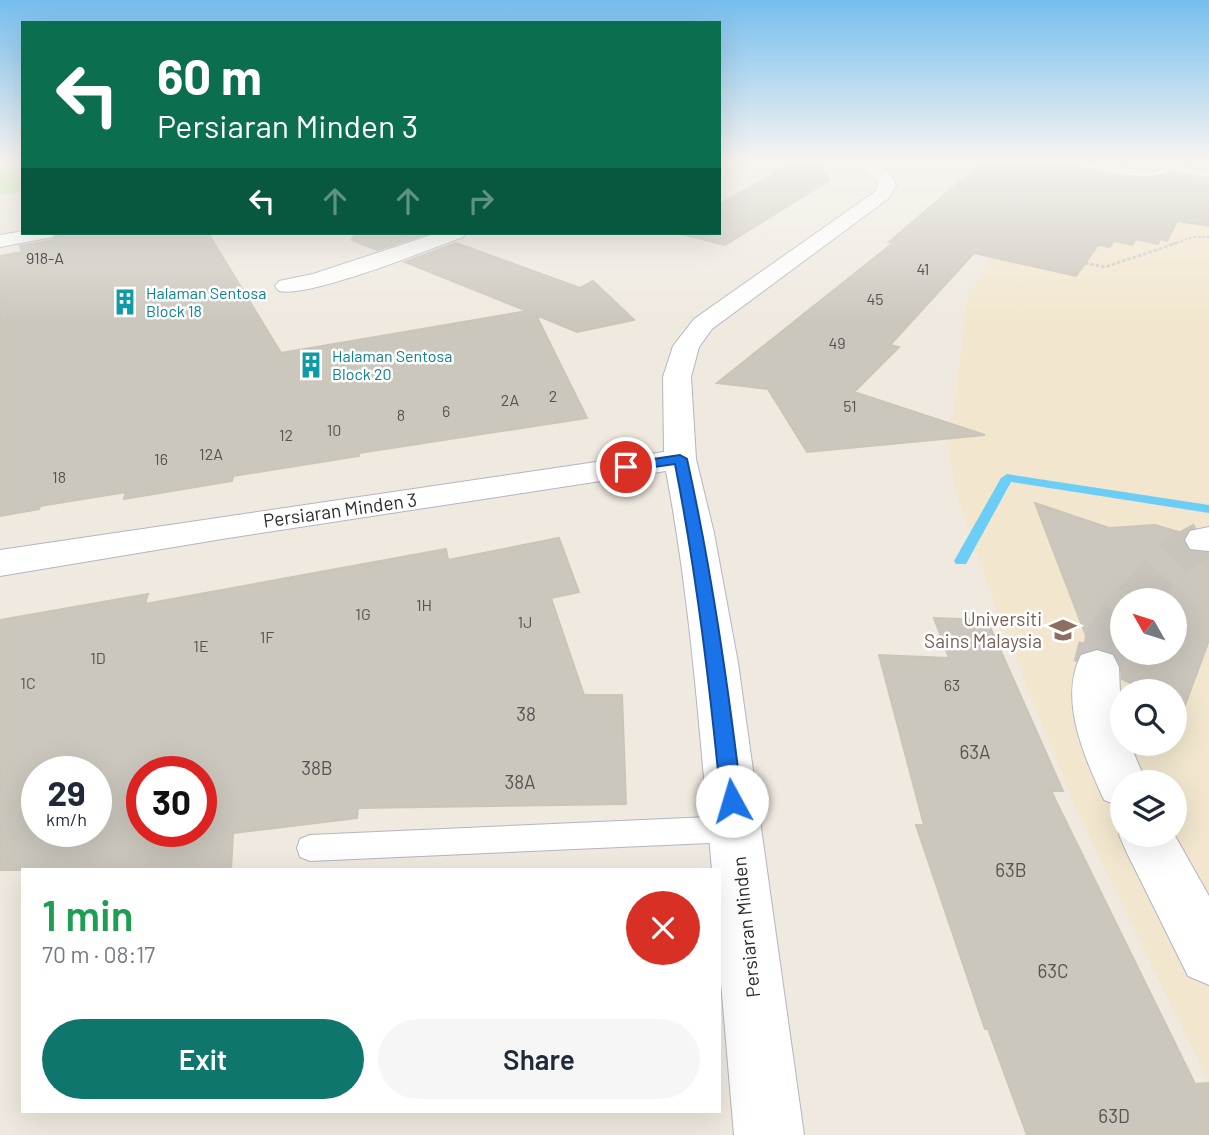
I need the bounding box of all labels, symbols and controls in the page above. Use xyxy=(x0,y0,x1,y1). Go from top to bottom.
text: 60 m xyxy=(157,46,262,105)
icon: left xyxy=(42,49,133,140)
text: Persiaran Minden 3 xyxy=(157,106,418,144)
icon: left xyxy=(243,182,281,220)
icon: ahead xyxy=(316,182,354,220)
icon: ahead xyxy=(389,182,427,220)
icon: right xyxy=(462,182,500,220)
house number: 918-A xyxy=(26,248,64,267)
house number: 41 xyxy=(917,259,929,278)
place label: Halaman Sentosa Block 18 xyxy=(146,283,266,320)
building icon: Halaman Sentosa Block 18 xyxy=(110,287,140,317)
house number: 45 xyxy=(866,289,884,308)
house number: 49 xyxy=(828,333,846,352)
place label: Halaman Sentosa Block 20 xyxy=(332,346,452,383)
building icon: Halaman Sentosa Block 20 xyxy=(296,350,326,380)
house number: 2 xyxy=(549,386,557,405)
house number: 2A xyxy=(501,390,519,409)
house number: 51 xyxy=(843,396,857,415)
house number: 6 xyxy=(442,401,450,420)
house number: 8 xyxy=(397,405,405,424)
house number: 10 xyxy=(327,420,341,439)
house number: 12 xyxy=(279,425,293,444)
pin xyxy=(596,437,656,497)
house number: 12A xyxy=(199,444,223,463)
icon: arrive xyxy=(607,448,645,486)
house number: 16 xyxy=(154,449,168,468)
house number: 18 xyxy=(52,467,66,486)
street label: Persiaran Minden 3 xyxy=(262,487,418,532)
north arrow xyxy=(1110,588,1186,665)
map controls xyxy=(1110,588,1187,847)
house number: 1H xyxy=(416,595,432,614)
house number: 1G xyxy=(355,604,371,623)
place label: Universiti Sains Malaysia xyxy=(924,607,1042,652)
house number: 1J xyxy=(518,612,532,631)
school or university icon: Universiti Sains Malaysia xyxy=(1048,615,1078,645)
house number: 1F xyxy=(260,627,274,646)
house number: 1E xyxy=(193,636,209,655)
house number: 1D xyxy=(90,648,106,667)
house number: 1C xyxy=(20,673,36,692)
house number: 63 xyxy=(944,675,960,694)
button: search xyxy=(1110,679,1187,756)
house number: 38 xyxy=(516,702,536,725)
house number: 63A xyxy=(959,740,991,763)
speed limit sign: 30 xyxy=(126,756,217,847)
house number: 38B xyxy=(301,756,333,779)
position arrow xyxy=(695,764,769,838)
house number: 38A xyxy=(504,770,536,793)
button: layers xyxy=(1110,770,1187,847)
text: 29 xyxy=(47,771,86,813)
text: km/h xyxy=(46,808,87,830)
street label: Persiaran Minden xyxy=(727,855,764,999)
house number: 63B xyxy=(995,858,1027,881)
text: 1 min xyxy=(42,889,134,939)
button: close xyxy=(626,891,700,965)
text: 70 m · 08:17 xyxy=(42,940,155,968)
house number: 63C xyxy=(1037,959,1069,982)
button: Exit xyxy=(42,1019,364,1099)
button: Share xyxy=(378,1019,700,1099)
house number: 63D xyxy=(1098,1104,1130,1127)

